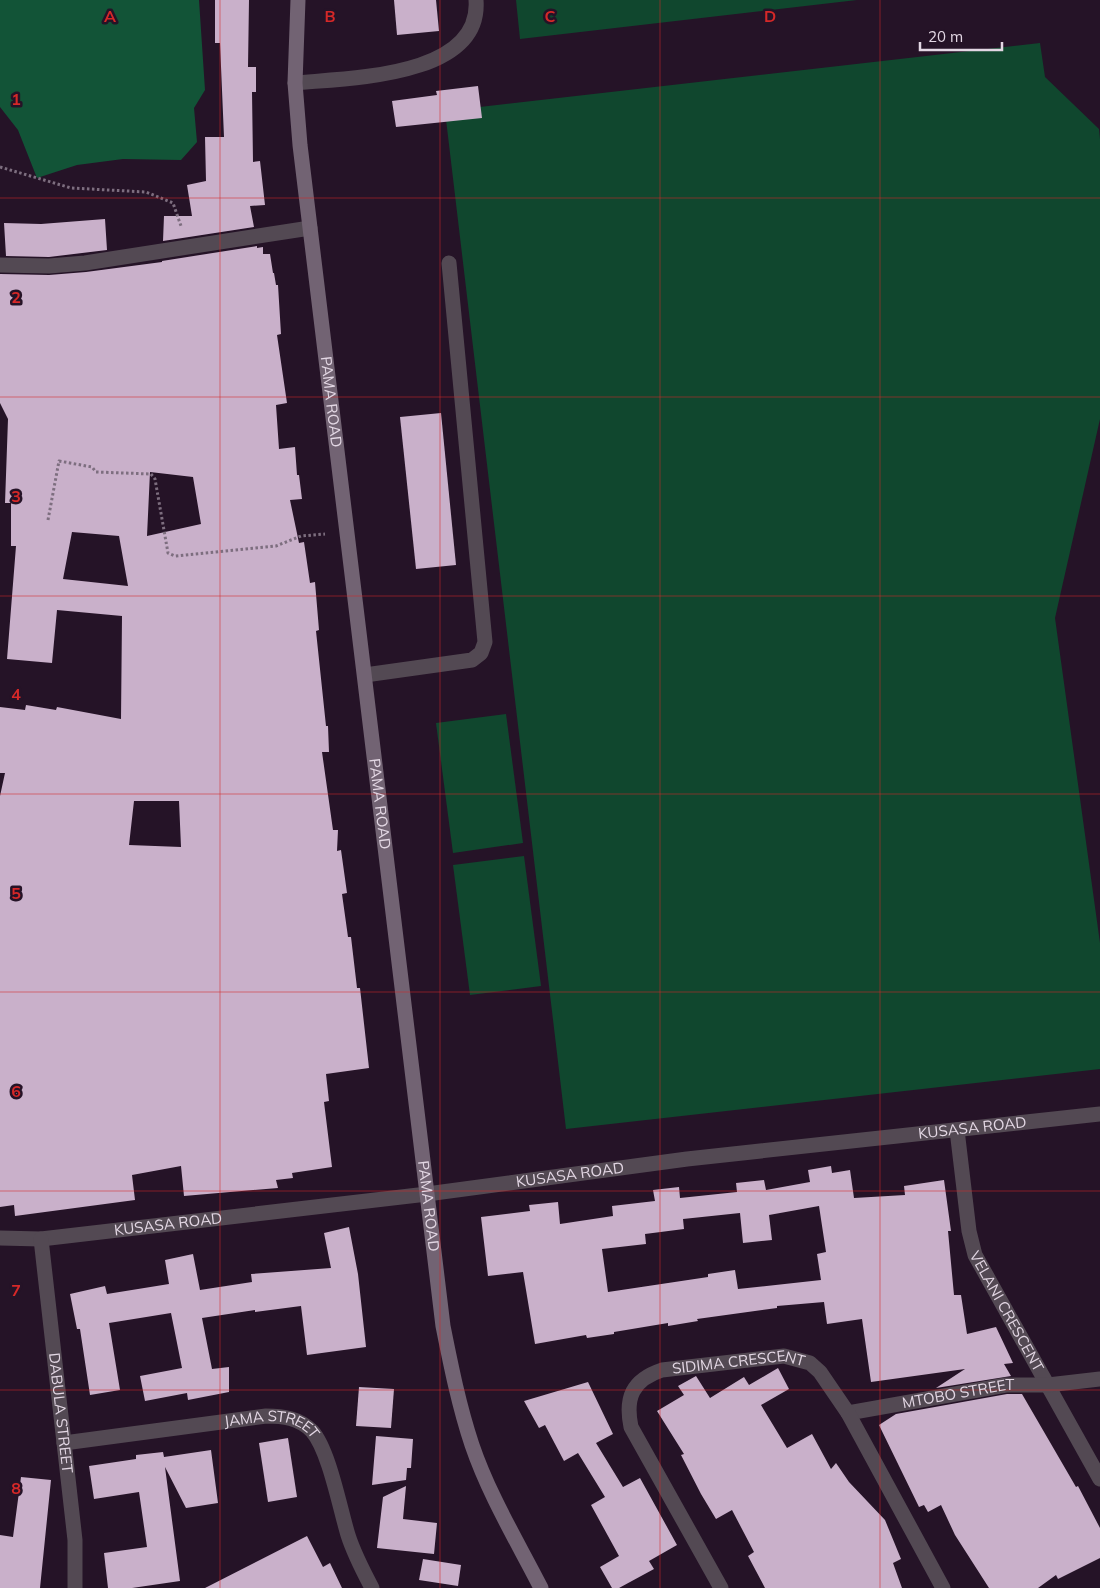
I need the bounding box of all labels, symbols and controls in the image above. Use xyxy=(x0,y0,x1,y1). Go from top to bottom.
text: A xyxy=(104,6,116,26)
text: B xyxy=(324,6,336,26)
text: C xyxy=(545,6,556,26)
text: D xyxy=(764,6,776,26)
scale bar xyxy=(920,20,1002,52)
text: 20 m xyxy=(928,27,963,46)
text: 1 xyxy=(11,89,21,109)
text: 2 xyxy=(11,287,21,307)
street label: PAMA ROAD xyxy=(317,355,347,448)
text: 3 xyxy=(11,486,21,506)
text: 4 xyxy=(11,684,21,704)
street label: PAMA ROAD xyxy=(365,757,395,850)
text: 5 xyxy=(11,883,21,903)
text: 6 xyxy=(11,1081,21,1101)
street label: KUSASA ROAD xyxy=(917,1112,1027,1143)
street label: KUSASA ROAD xyxy=(515,1158,625,1191)
street label: PAMA ROAD xyxy=(414,1159,444,1253)
street label: KUSASA ROAD xyxy=(113,1208,223,1239)
street label: VELANI CRESCENT xyxy=(966,1247,1048,1375)
text: 7 xyxy=(11,1280,21,1300)
street label: SIDIMA CRESCENT xyxy=(671,1346,807,1378)
street label: DABULA STREET xyxy=(45,1352,77,1474)
street label: MTOBO STREET xyxy=(901,1375,1014,1412)
street label: JAMA STREET xyxy=(223,1406,324,1442)
text: 8 xyxy=(11,1478,21,1498)

